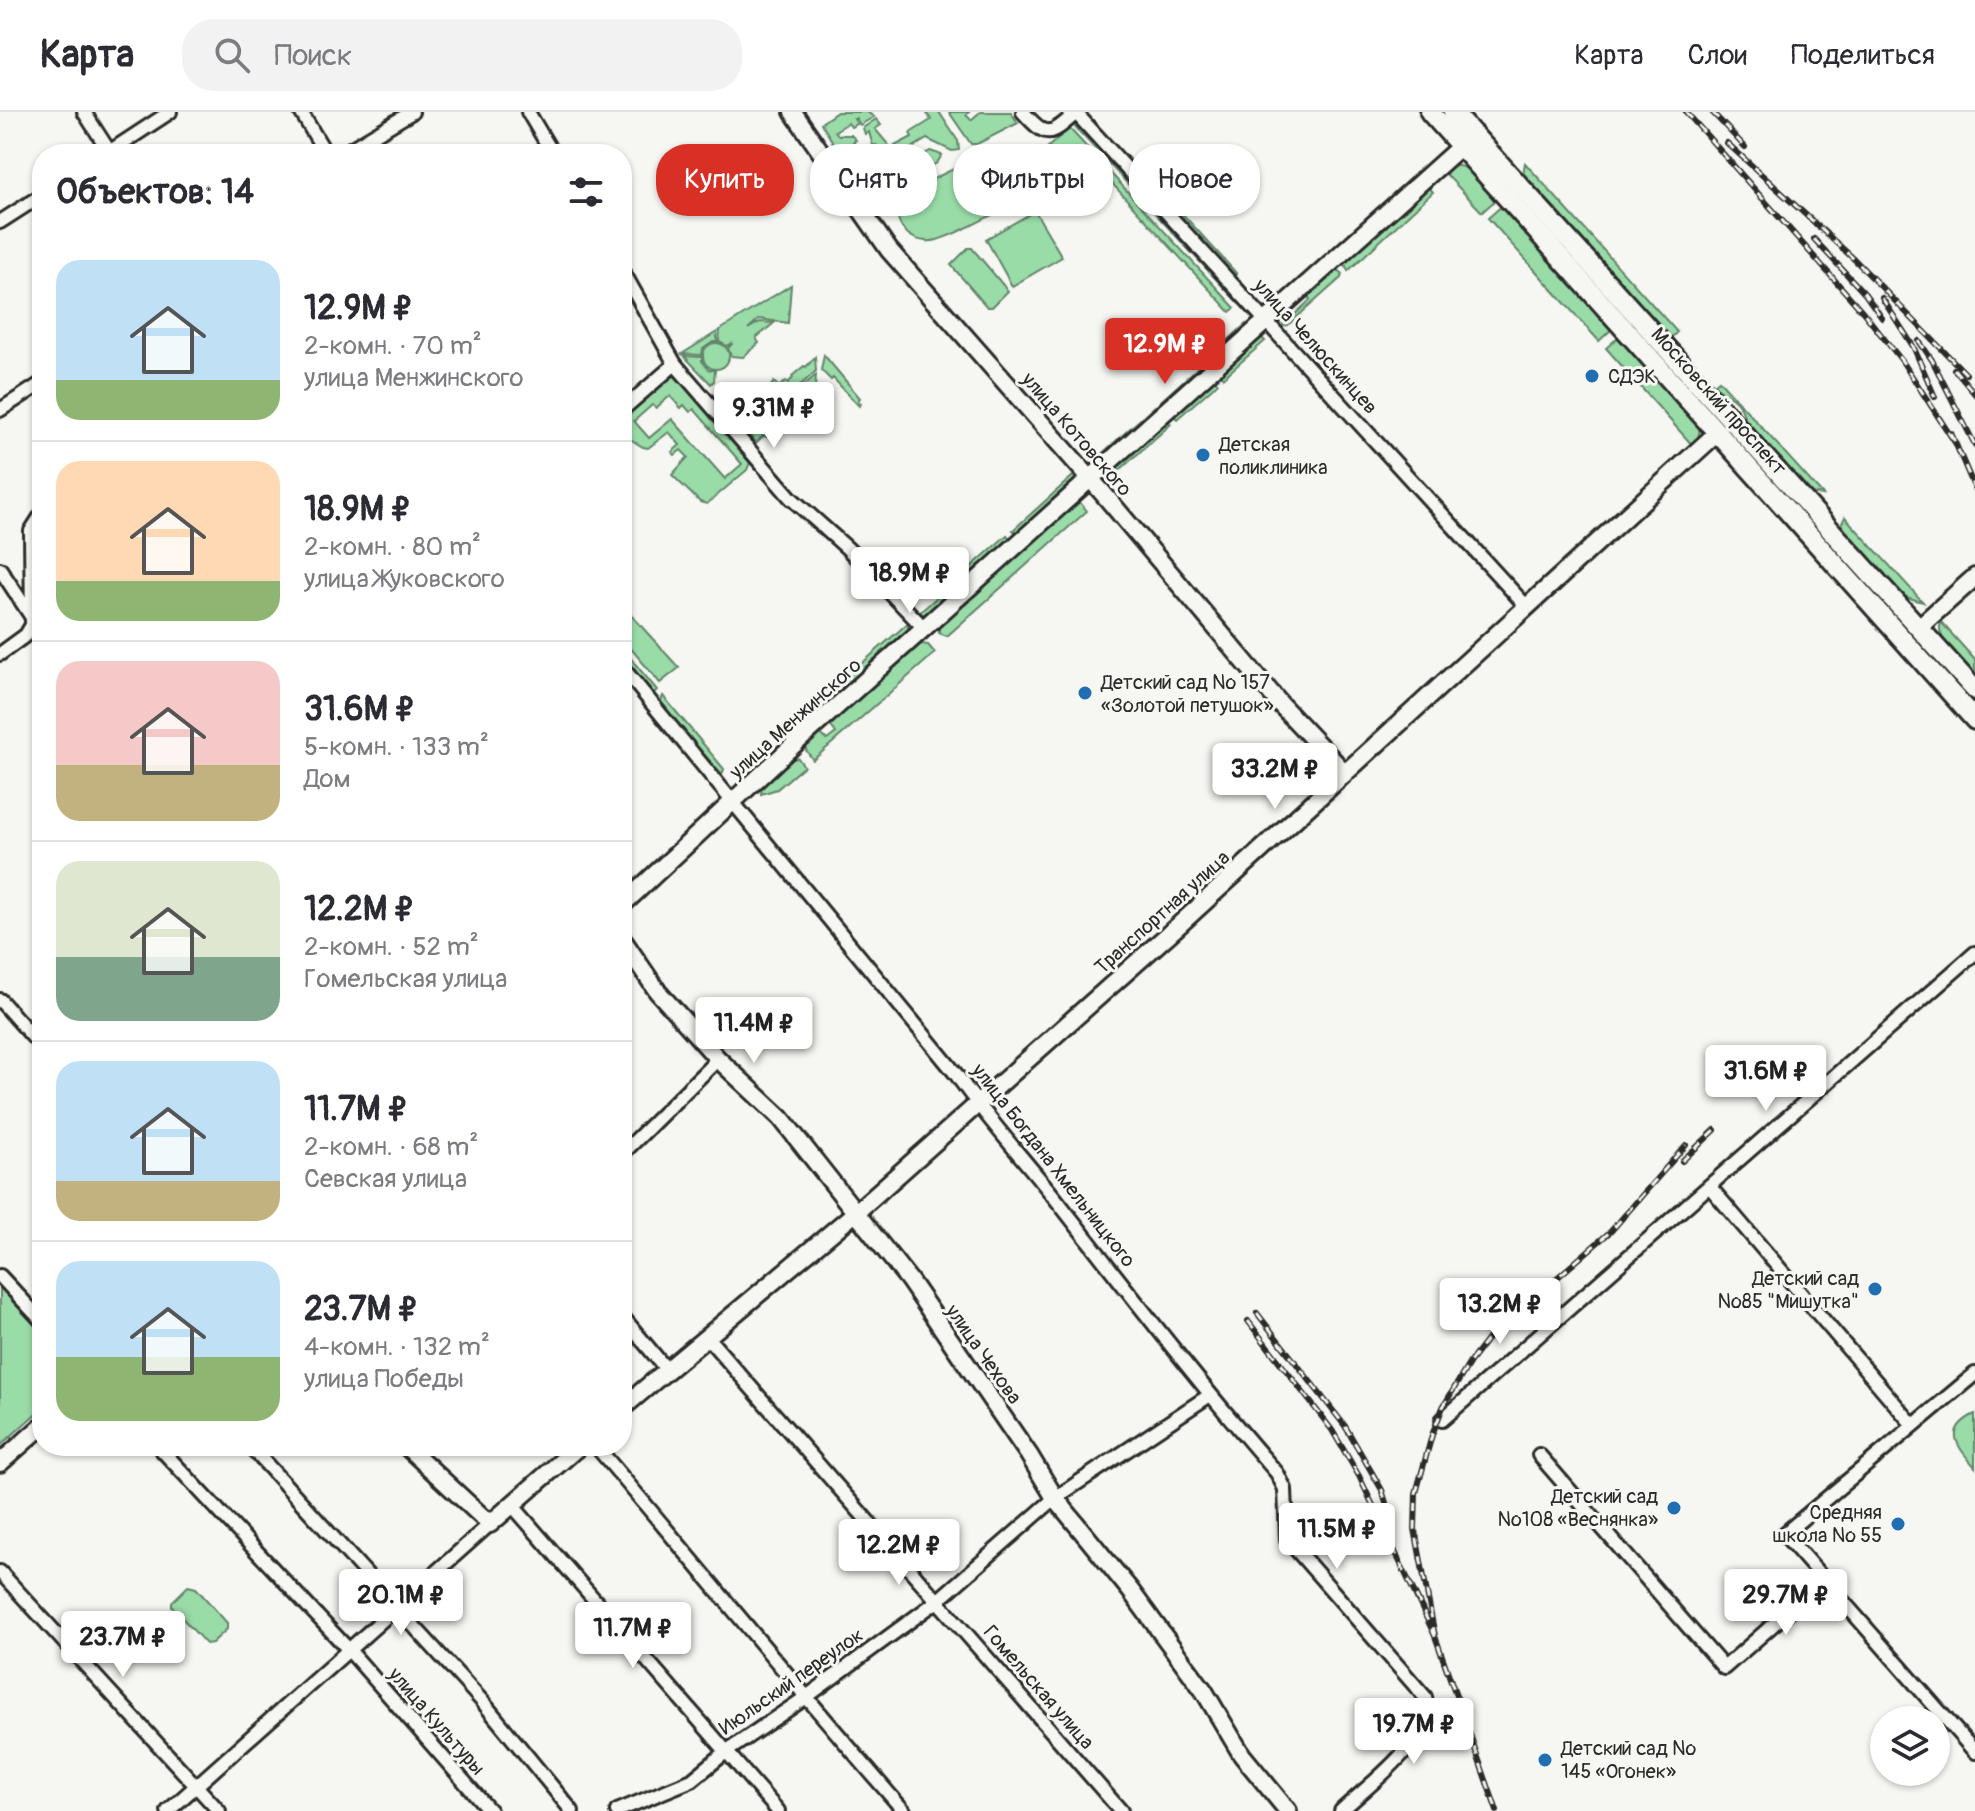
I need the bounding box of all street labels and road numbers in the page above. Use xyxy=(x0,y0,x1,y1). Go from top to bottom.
street label: улица Челюскинцев xyxy=(1248,273,1383,419)
street label: Московский проспект xyxy=(1646,322,1792,480)
street label: улица Котовского xyxy=(1015,367,1137,501)
street label: улица Менжинского xyxy=(723,652,867,785)
street label: Транспортная улица xyxy=(1090,845,1235,980)
street label: улица Богдана Хмельницкого xyxy=(966,1058,1141,1272)
street label: улица Чехова xyxy=(940,1299,1027,1409)
street label: Гомельская улица xyxy=(978,1620,1099,1755)
street label: Июльский переулок xyxy=(714,1622,868,1740)
street label: улица Культуры xyxy=(382,1662,490,1780)

